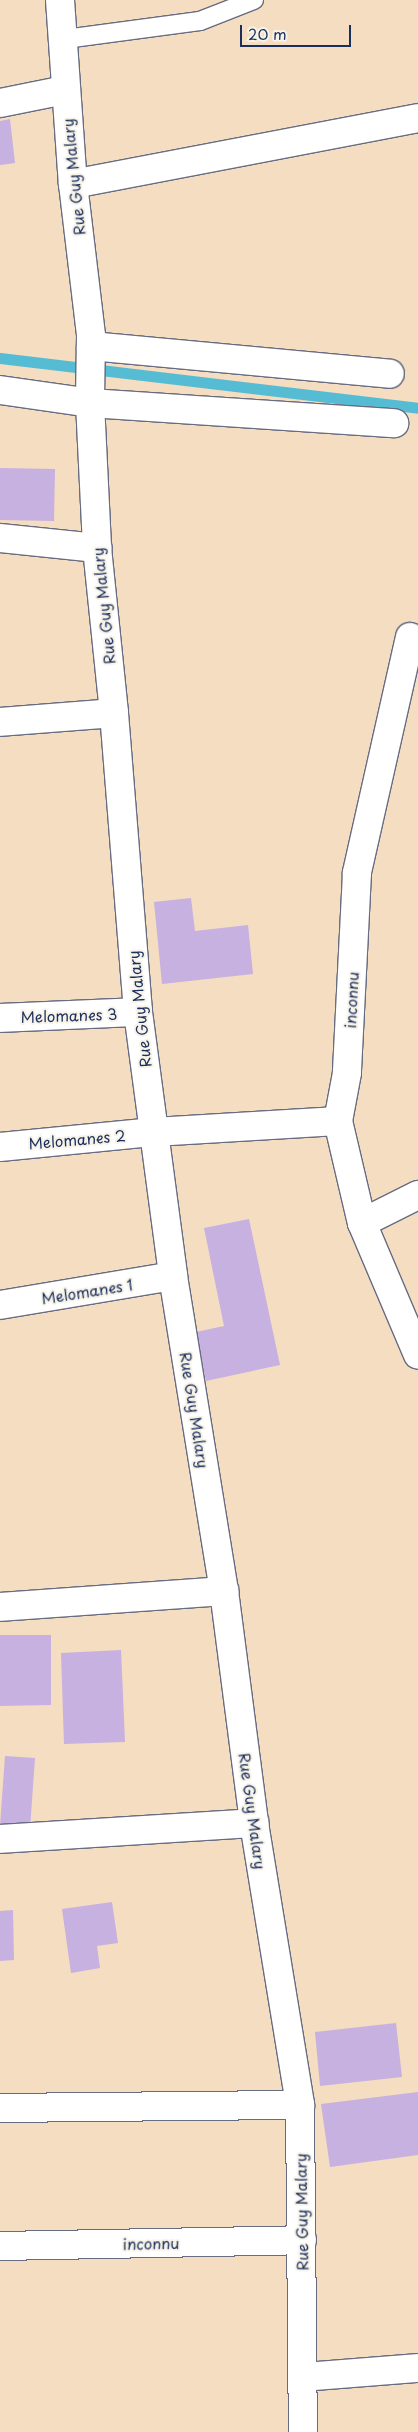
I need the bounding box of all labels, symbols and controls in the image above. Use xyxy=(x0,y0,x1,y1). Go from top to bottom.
scale bar xyxy=(243,15,354,47)
text: 20 m xyxy=(248,22,287,45)
street label: Rue Guy Malary xyxy=(58,117,88,237)
street label: Rue Guy Malary xyxy=(88,546,118,666)
street label: Rue Guy Malary xyxy=(124,949,154,1069)
street label: inconnu xyxy=(341,971,361,1029)
street label: Melomanes 3 xyxy=(20,1004,118,1026)
street label: Melomanes 2 xyxy=(28,1126,126,1152)
street label: Melomanes 1 xyxy=(39,1275,135,1307)
street label: Rue Guy Malary xyxy=(177,1350,213,1470)
street label: Rue Guy Malary xyxy=(236,1751,270,1871)
street label: Rue Guy Malary xyxy=(291,2153,311,2271)
street label: inconnu xyxy=(123,2234,179,2252)

